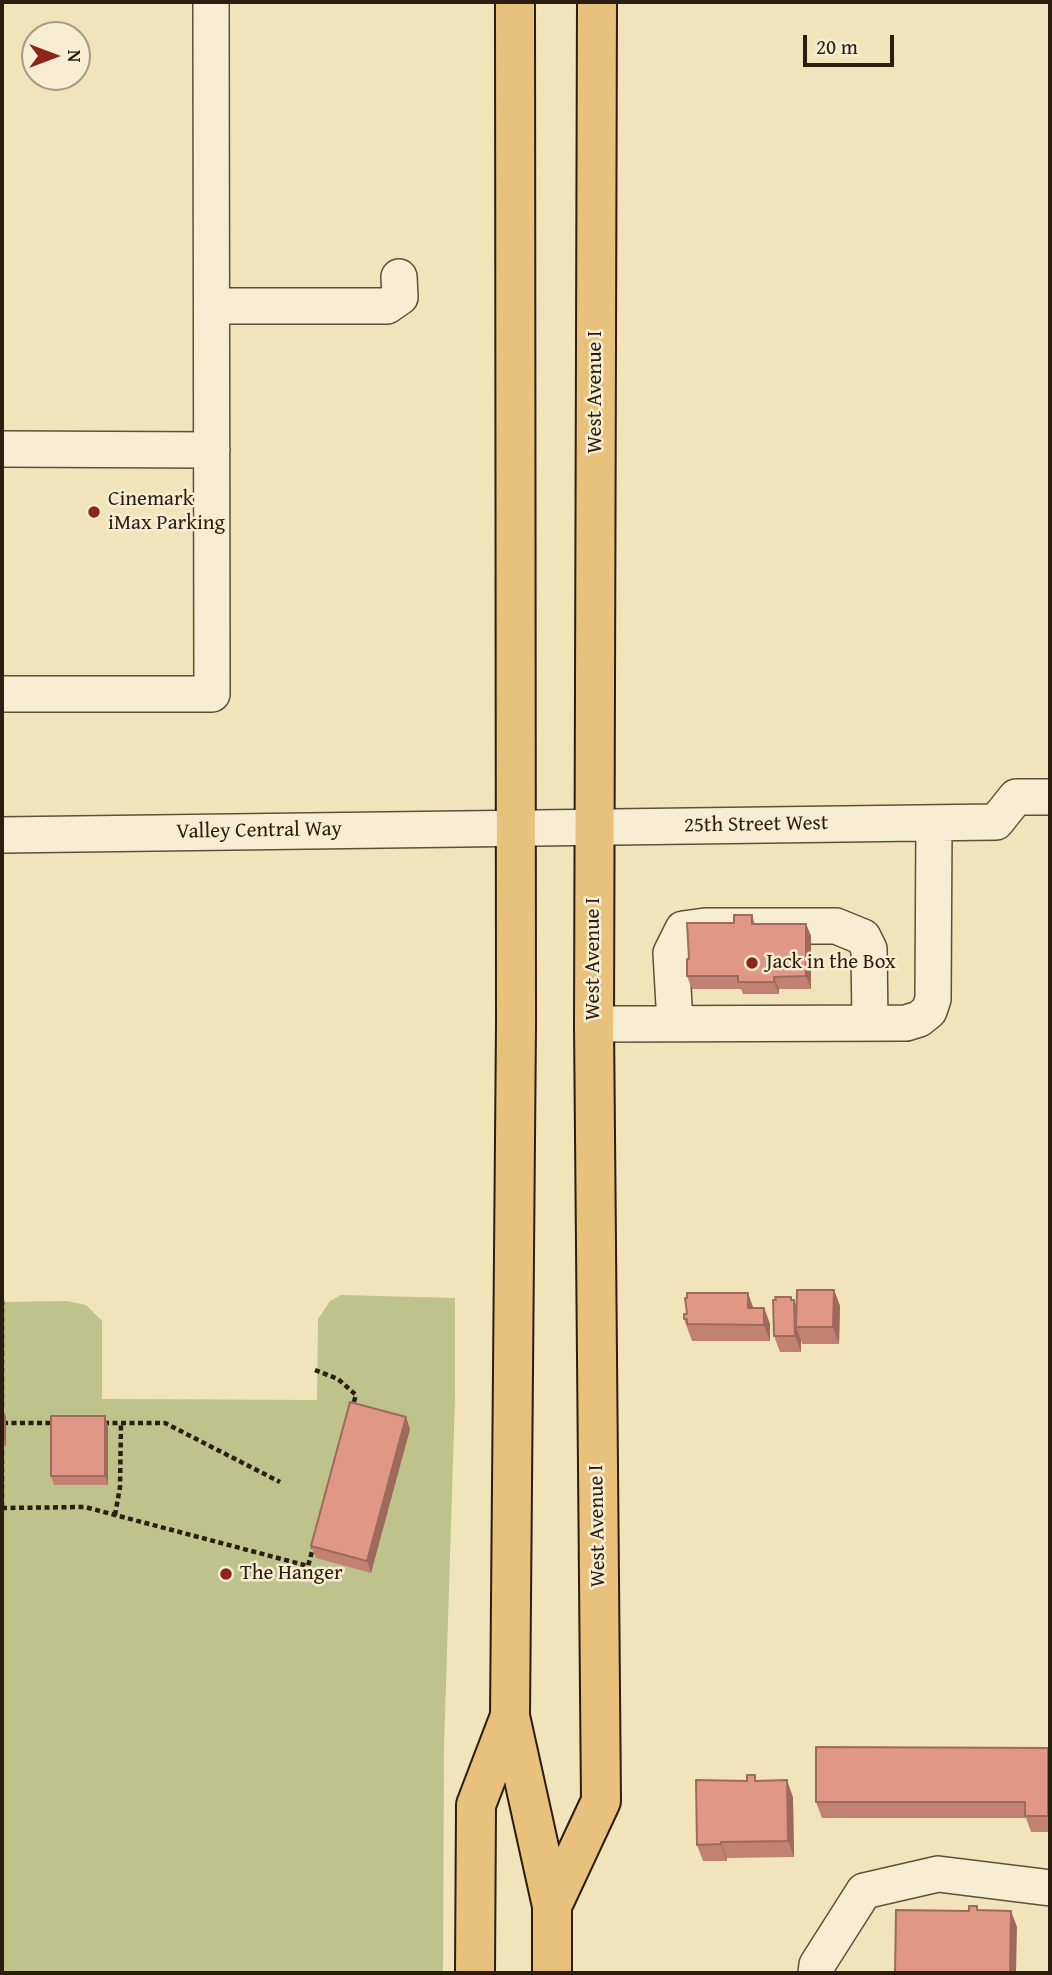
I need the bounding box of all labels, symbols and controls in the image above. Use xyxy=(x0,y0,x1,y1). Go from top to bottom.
north arrow xyxy=(21,21,91,91)
scale bar xyxy=(807,21,898,65)
text: 20 m xyxy=(816,31,858,62)
text: N xyxy=(61,50,89,62)
street label: West Avenue I xyxy=(583,331,609,453)
place label: Cinemark iMax Parking xyxy=(108,487,225,537)
marker: Cinemark iMax Parking xyxy=(86,504,102,520)
street label: 25th Street West xyxy=(684,811,828,839)
street label: Valley Central Way xyxy=(176,817,342,845)
street label: West Avenue I xyxy=(581,898,607,1020)
place label: Jack in the Box xyxy=(766,950,896,976)
marker: Jack in the Box xyxy=(744,955,760,971)
street label: West Avenue I xyxy=(584,1464,612,1588)
place label: The Hanger xyxy=(240,1561,343,1587)
marker: The Hanger xyxy=(218,1566,234,1582)

